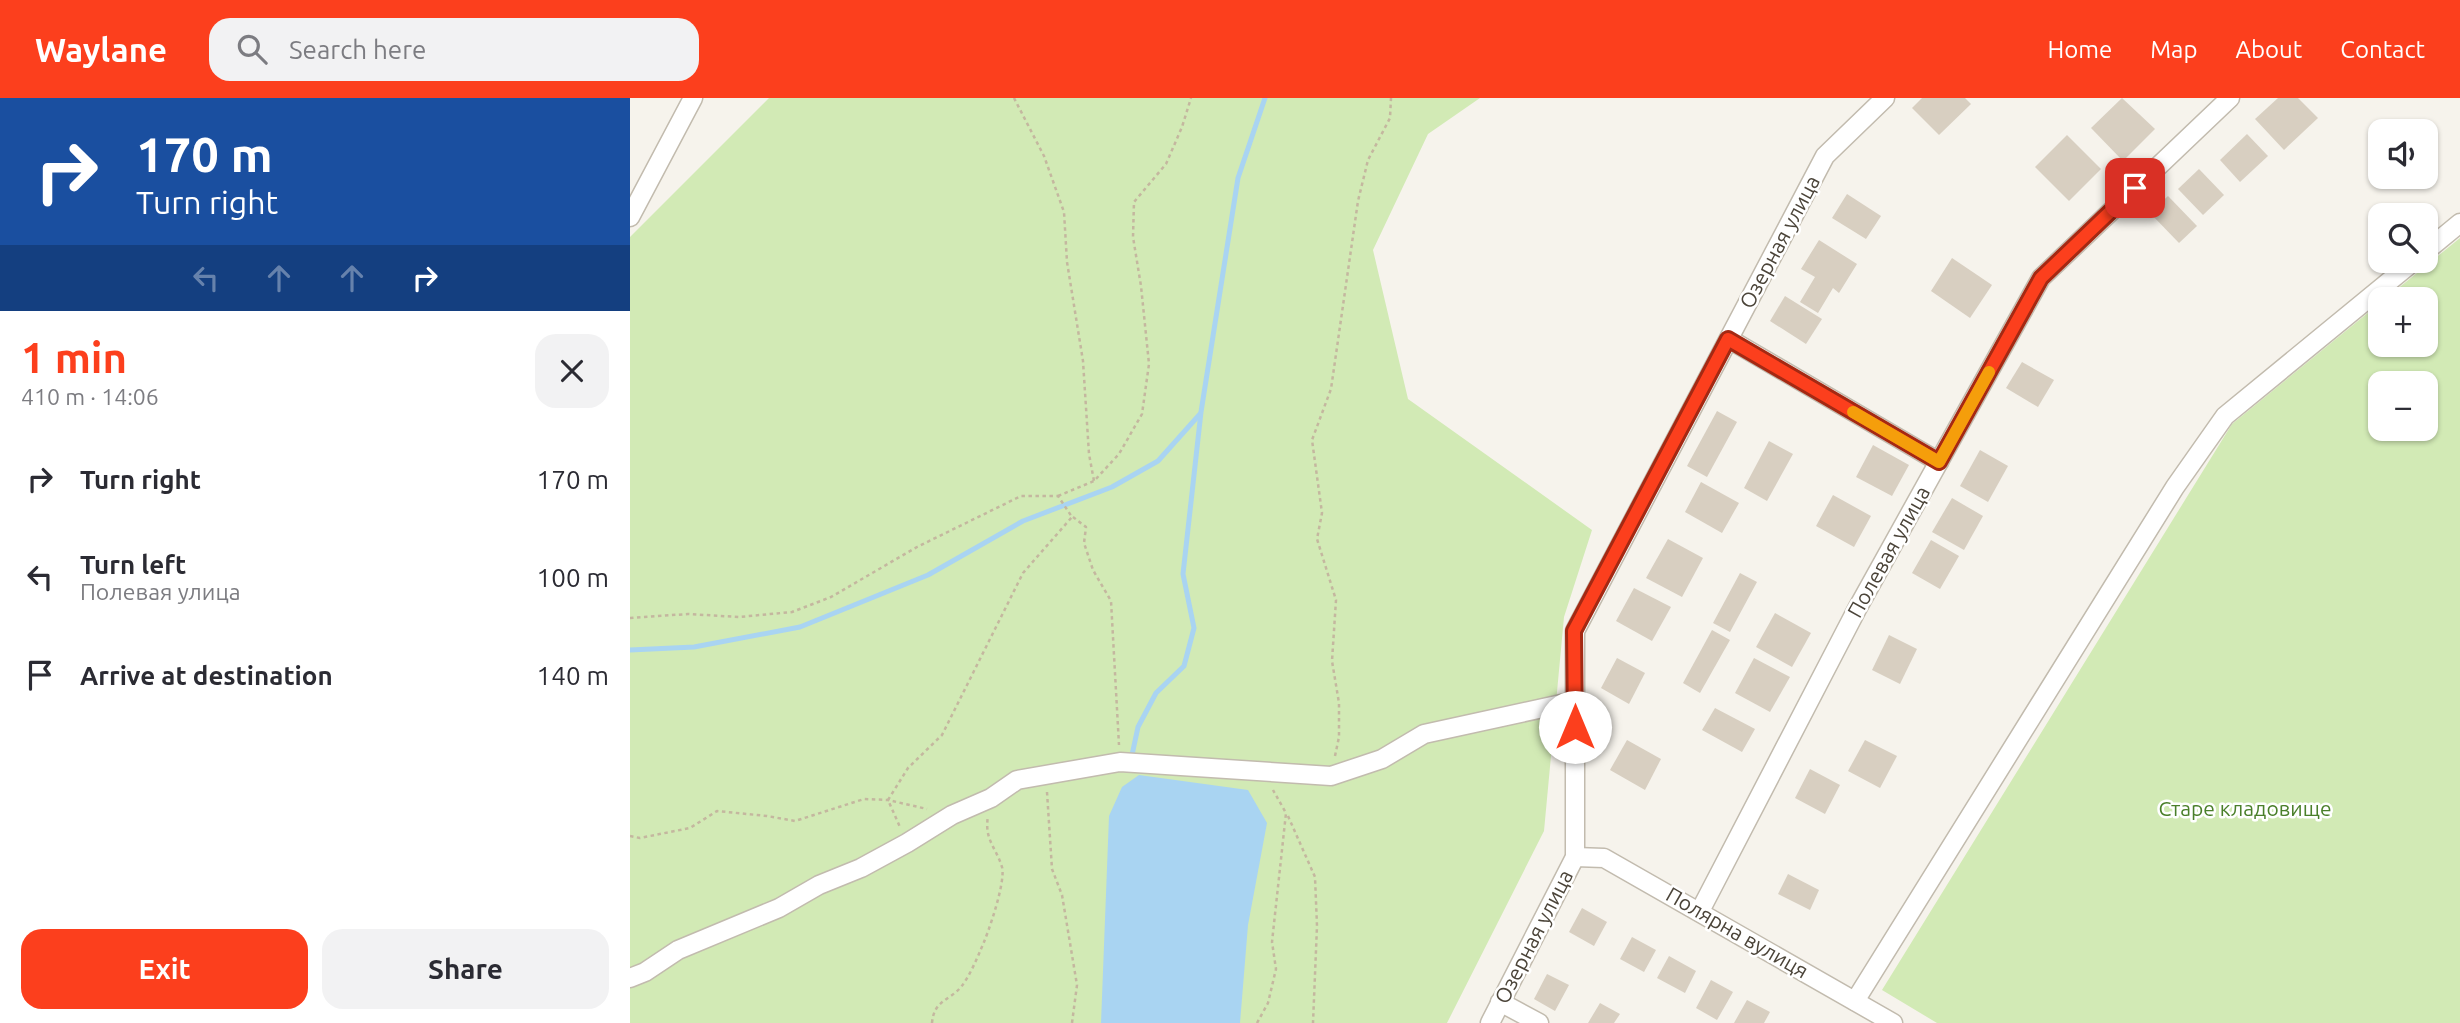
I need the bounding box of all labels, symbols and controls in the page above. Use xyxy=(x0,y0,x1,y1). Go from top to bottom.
search box xyxy=(209,18,699,81)
icon: search xyxy=(233,30,271,68)
text: Waylane xyxy=(35,31,167,68)
text: Search here xyxy=(289,35,426,64)
text: Home xyxy=(2047,36,2112,63)
text: Map xyxy=(2150,36,2197,63)
text: About xyxy=(2235,36,2302,63)
text: Contact xyxy=(2340,36,2425,63)
map controls xyxy=(2368,119,2438,441)
button: sound xyxy=(2368,119,2438,189)
icon: right xyxy=(21,126,112,217)
text: 170 m xyxy=(136,126,273,181)
pin xyxy=(2105,158,2165,218)
icon: arrive xyxy=(2116,169,2154,207)
street label: Озерная улица xyxy=(1734,171,1824,312)
text: Turn right xyxy=(136,184,278,220)
button: search xyxy=(2368,203,2438,273)
icon: left xyxy=(187,259,225,297)
icon: ahead xyxy=(260,259,298,297)
icon: ahead xyxy=(333,259,371,297)
icon: right xyxy=(406,259,444,297)
button: + xyxy=(2368,287,2438,357)
text: 1 min xyxy=(21,334,127,381)
button: close xyxy=(535,334,609,408)
button: − xyxy=(2368,371,2438,441)
text: 410 m · 14:06 xyxy=(21,384,159,409)
icon: right xyxy=(21,460,59,498)
text: Turn right xyxy=(80,465,201,494)
text: 170 m xyxy=(537,465,609,494)
street label: Полевая улица xyxy=(1842,482,1934,621)
text: Turn left xyxy=(80,550,186,579)
icon: left xyxy=(21,558,59,596)
text: 100 m xyxy=(537,563,609,592)
text: Полевая улица xyxy=(80,579,241,604)
icon: arrive xyxy=(21,656,59,694)
text: Arrive at destination xyxy=(80,661,333,690)
text: 140 m xyxy=(537,661,609,690)
position arrow xyxy=(1538,690,1612,764)
park label: Старе кладовище xyxy=(2158,796,2332,820)
street label: Озерная улица xyxy=(1489,866,1577,1007)
street label: Полярна вулиця xyxy=(1662,882,1813,983)
button: Exit xyxy=(21,929,308,1009)
button: Share xyxy=(322,929,609,1009)

